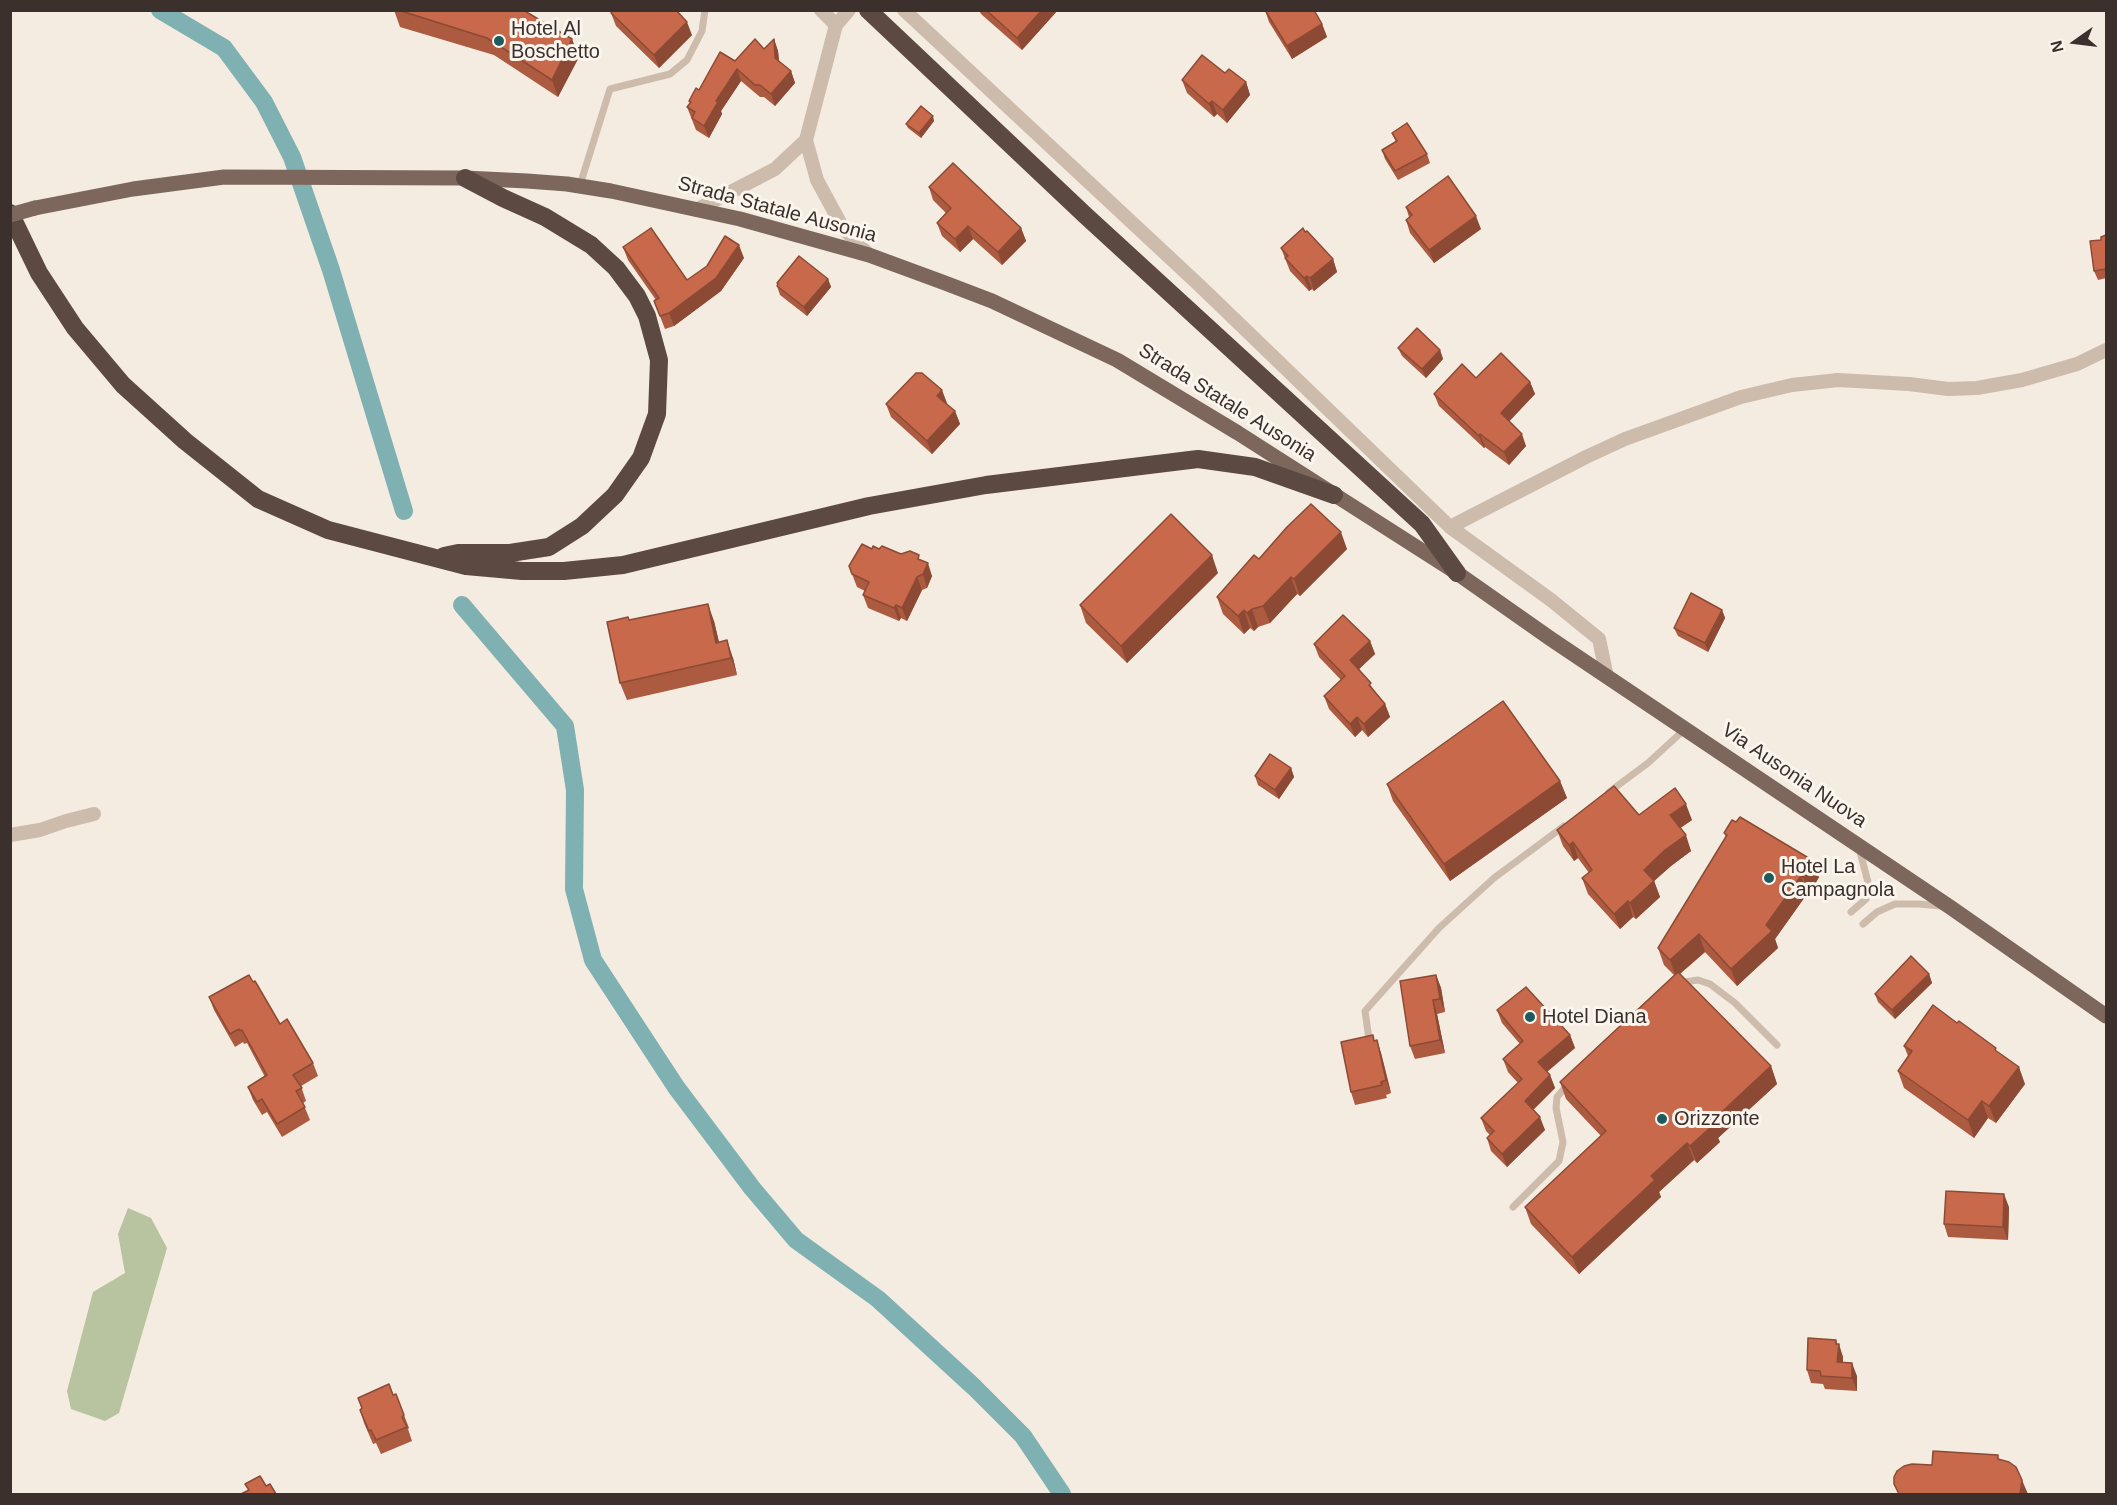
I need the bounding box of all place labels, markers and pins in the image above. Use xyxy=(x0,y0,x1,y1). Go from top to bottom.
place label: Hotel Al Boschetto xyxy=(511,17,600,64)
marker: Hotel Al Boschetto xyxy=(492,34,506,48)
place label: Hotel La Campagnola xyxy=(1781,855,1894,902)
marker: Hotel La Campagnola xyxy=(1762,871,1776,885)
place label: Hotel Diana xyxy=(1542,1005,1647,1029)
marker: Hotel Diana xyxy=(1523,1010,1537,1024)
place label: Orizzonte xyxy=(1674,1107,1760,1131)
marker: Orizzonte xyxy=(1655,1112,1669,1126)

